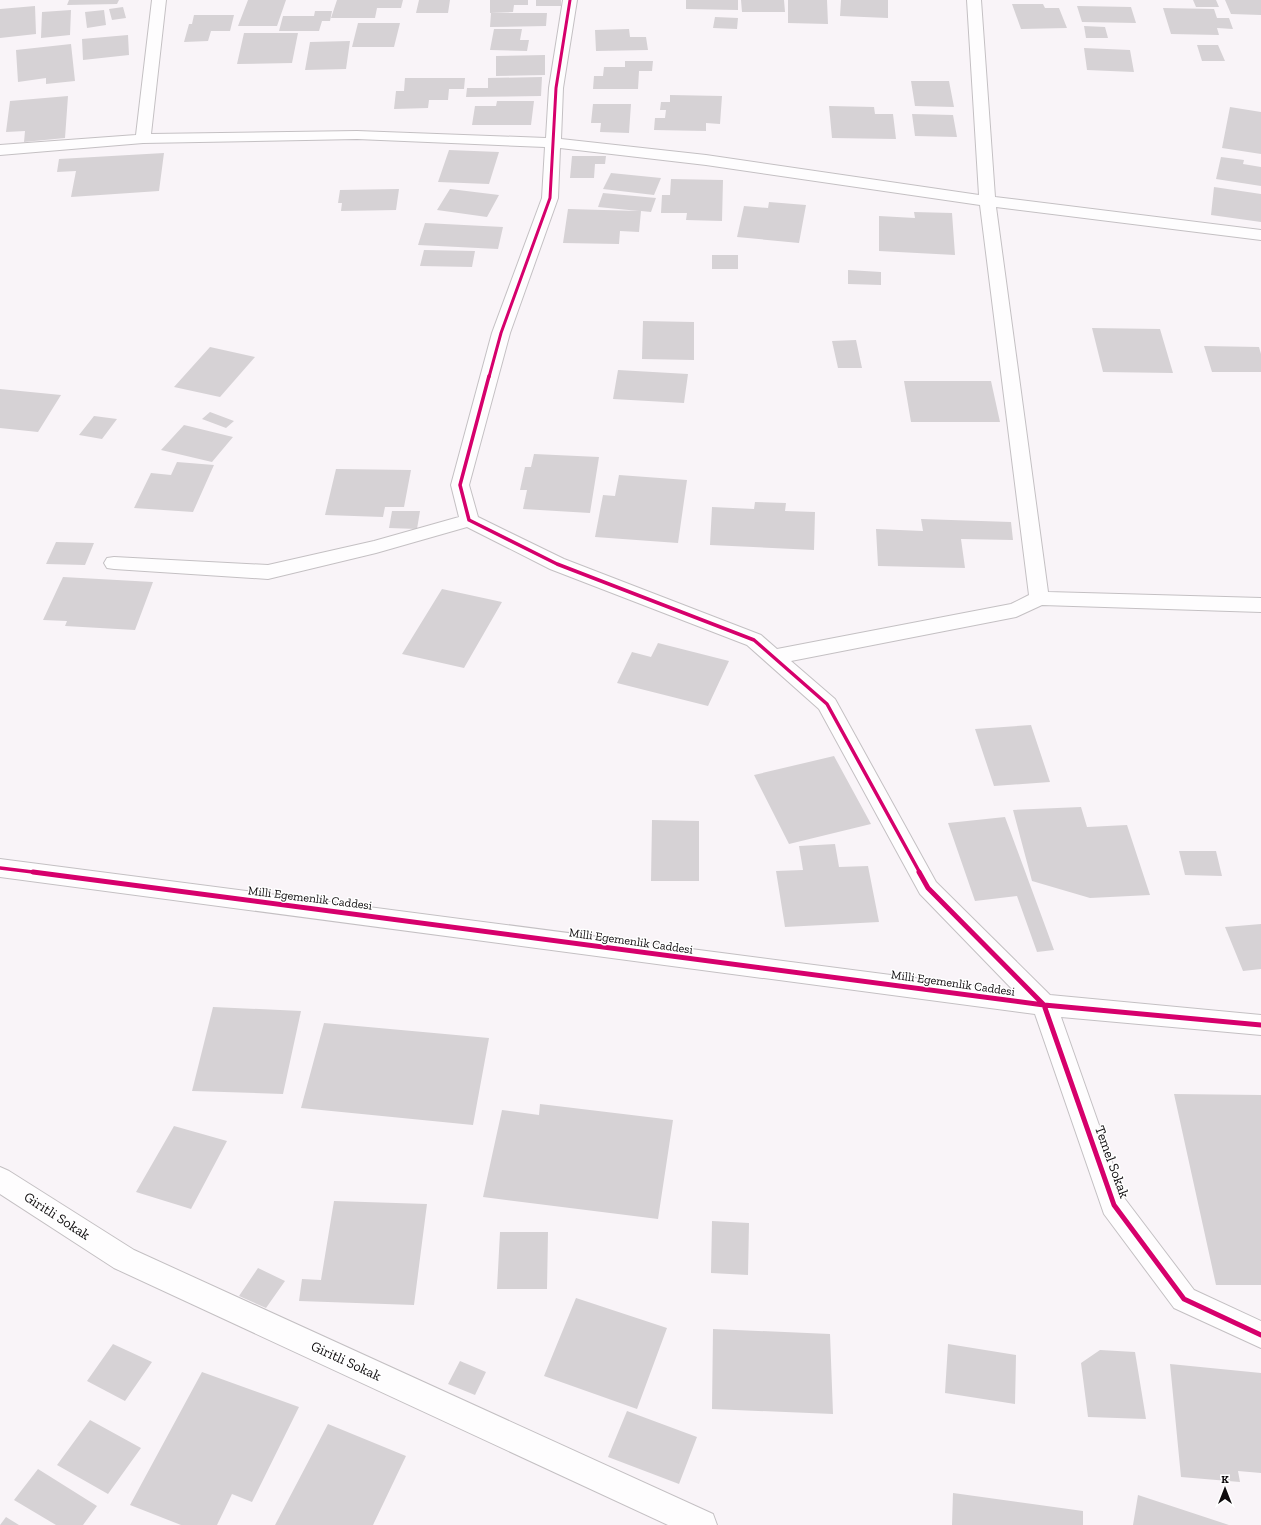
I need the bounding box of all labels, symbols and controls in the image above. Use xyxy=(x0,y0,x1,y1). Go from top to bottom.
street label: Milli Egemenlik Caddesi xyxy=(247,883,374,913)
street label: Milli Egemenlik Caddesi xyxy=(568,925,695,957)
street label: Milli Egemenlik Caddesi xyxy=(890,967,1017,999)
street label: Temel Sokak xyxy=(1091,1123,1133,1201)
street label: Giritli Sokak xyxy=(21,1188,94,1244)
street label: Giritli Sokak xyxy=(308,1337,384,1385)
north arrow xyxy=(1205,1469,1245,1509)
text: K xyxy=(1221,1473,1229,1486)

